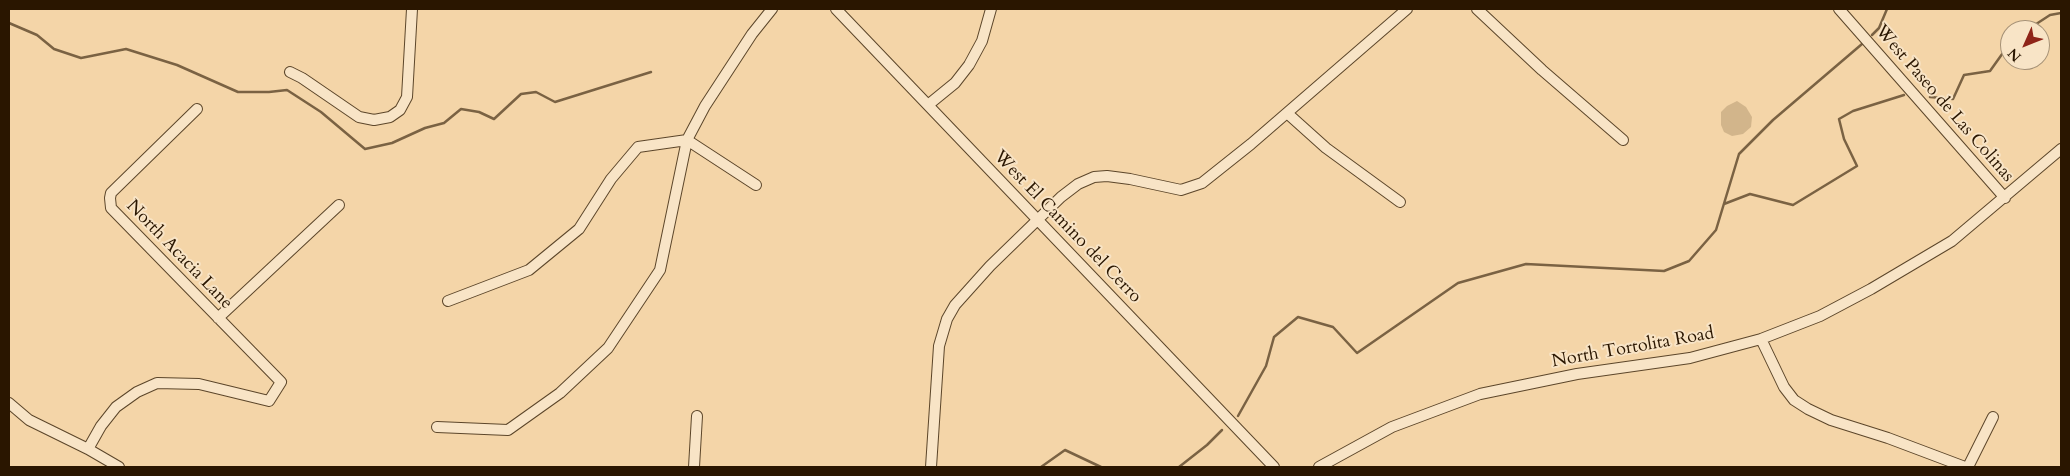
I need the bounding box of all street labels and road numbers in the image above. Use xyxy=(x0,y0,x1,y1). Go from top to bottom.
street label: West Paseo de Las Colinas xyxy=(1870,21,2018,187)
street label: West El Camino del Cerro xyxy=(988,146,1146,308)
street label: North Acacia Lane xyxy=(121,196,237,314)
street label: North Tortolita Road xyxy=(1550,323,1716,373)

